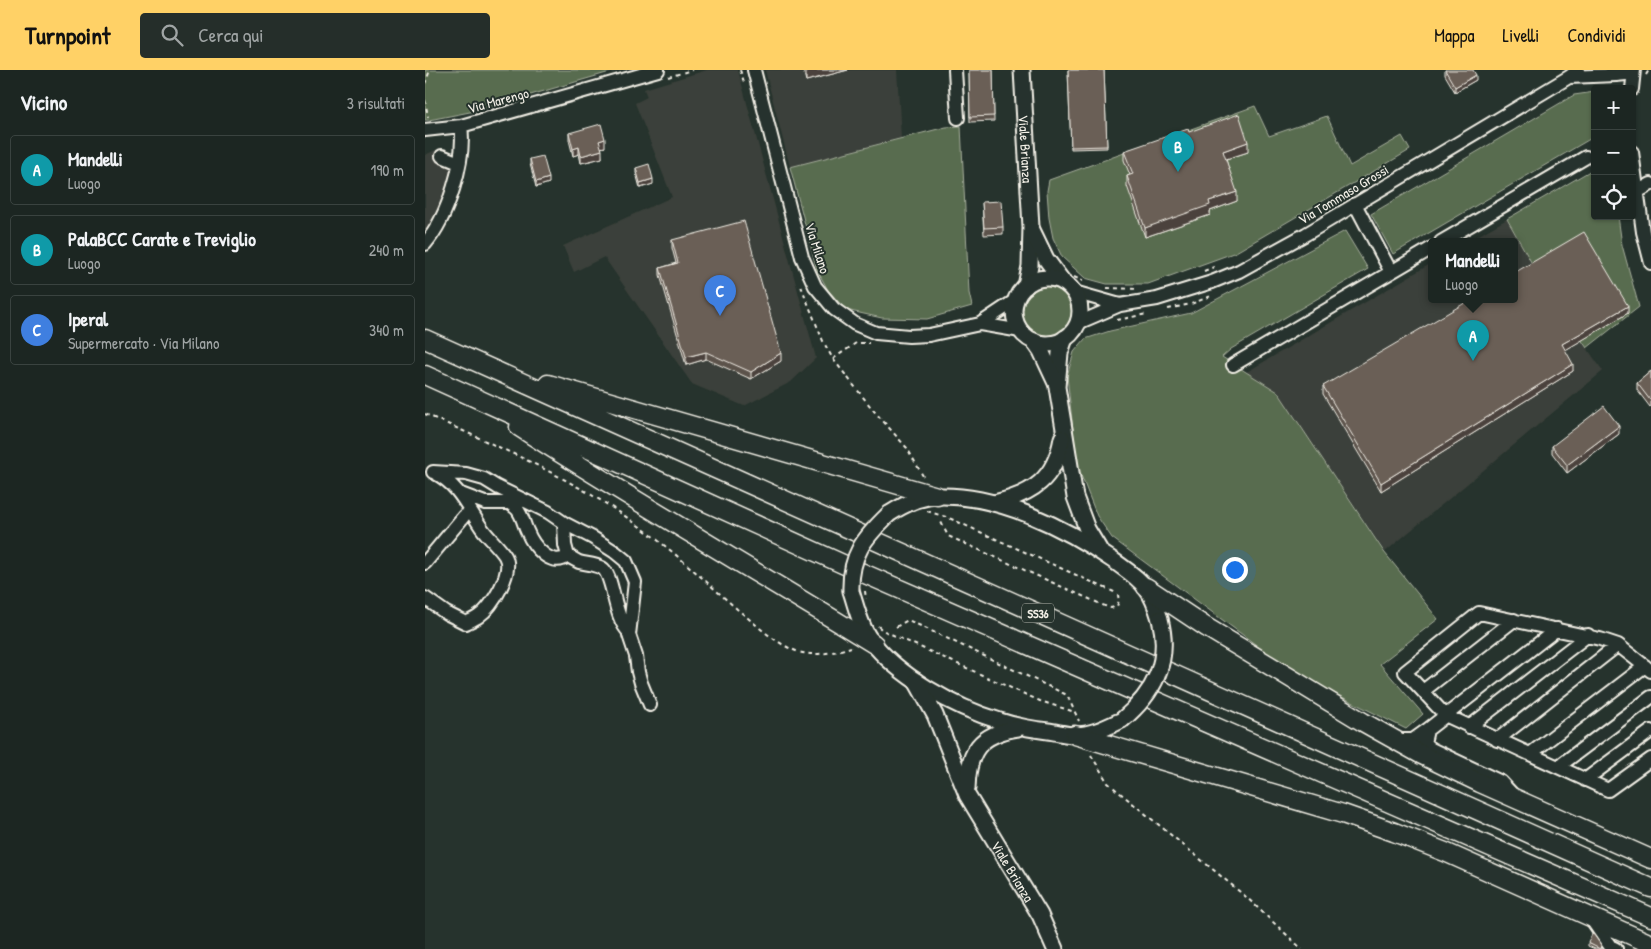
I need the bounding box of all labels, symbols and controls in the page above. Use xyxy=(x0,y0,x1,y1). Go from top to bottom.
search box xyxy=(140,13,490,58)
text: Turnpoint xyxy=(25,19,110,51)
icon: search xyxy=(158,21,186,49)
text: Cerca qui xyxy=(198,22,263,48)
text: Mappa xyxy=(1434,23,1475,48)
text: Livelli xyxy=(1503,23,1539,48)
text: Condividi xyxy=(1567,23,1626,48)
street label: Via Marengo xyxy=(465,83,531,118)
map controls xyxy=(1591,85,1636,220)
button: + xyxy=(1591,85,1636,130)
text: Vicino xyxy=(20,88,67,117)
text: 3 risultati xyxy=(347,92,405,114)
street label: Viale Brianza xyxy=(1015,114,1038,184)
button: − xyxy=(1591,130,1636,175)
pin: B xyxy=(1162,131,1194,172)
text: Mandelli xyxy=(68,146,123,172)
text: A xyxy=(33,159,41,181)
text: 190 m xyxy=(371,159,404,181)
street label: Via Tommaso Grossi xyxy=(1294,159,1392,229)
text: Luogo xyxy=(68,172,100,194)
button: locate xyxy=(1591,175,1636,220)
street label: Via Milano xyxy=(801,220,835,276)
text: PalaBCC Carate e Treviglio xyxy=(68,226,256,252)
popup xyxy=(1428,238,1518,303)
text: B xyxy=(33,239,41,261)
text: 240 m xyxy=(369,239,404,261)
text: Mandelli xyxy=(1446,247,1500,273)
text: Luogo xyxy=(68,252,100,274)
text: Luogo xyxy=(1446,273,1478,295)
pin: C xyxy=(704,275,736,316)
text: Iperal xyxy=(68,306,108,332)
text: C xyxy=(33,319,41,341)
text: 340 m xyxy=(369,319,404,341)
pin: A xyxy=(1457,320,1489,361)
text: Supermercato · Via Milano xyxy=(68,332,219,354)
your location xyxy=(1222,557,1248,583)
road number: SS36 xyxy=(1022,604,1054,622)
street label: Viale Brianza xyxy=(987,837,1039,905)

